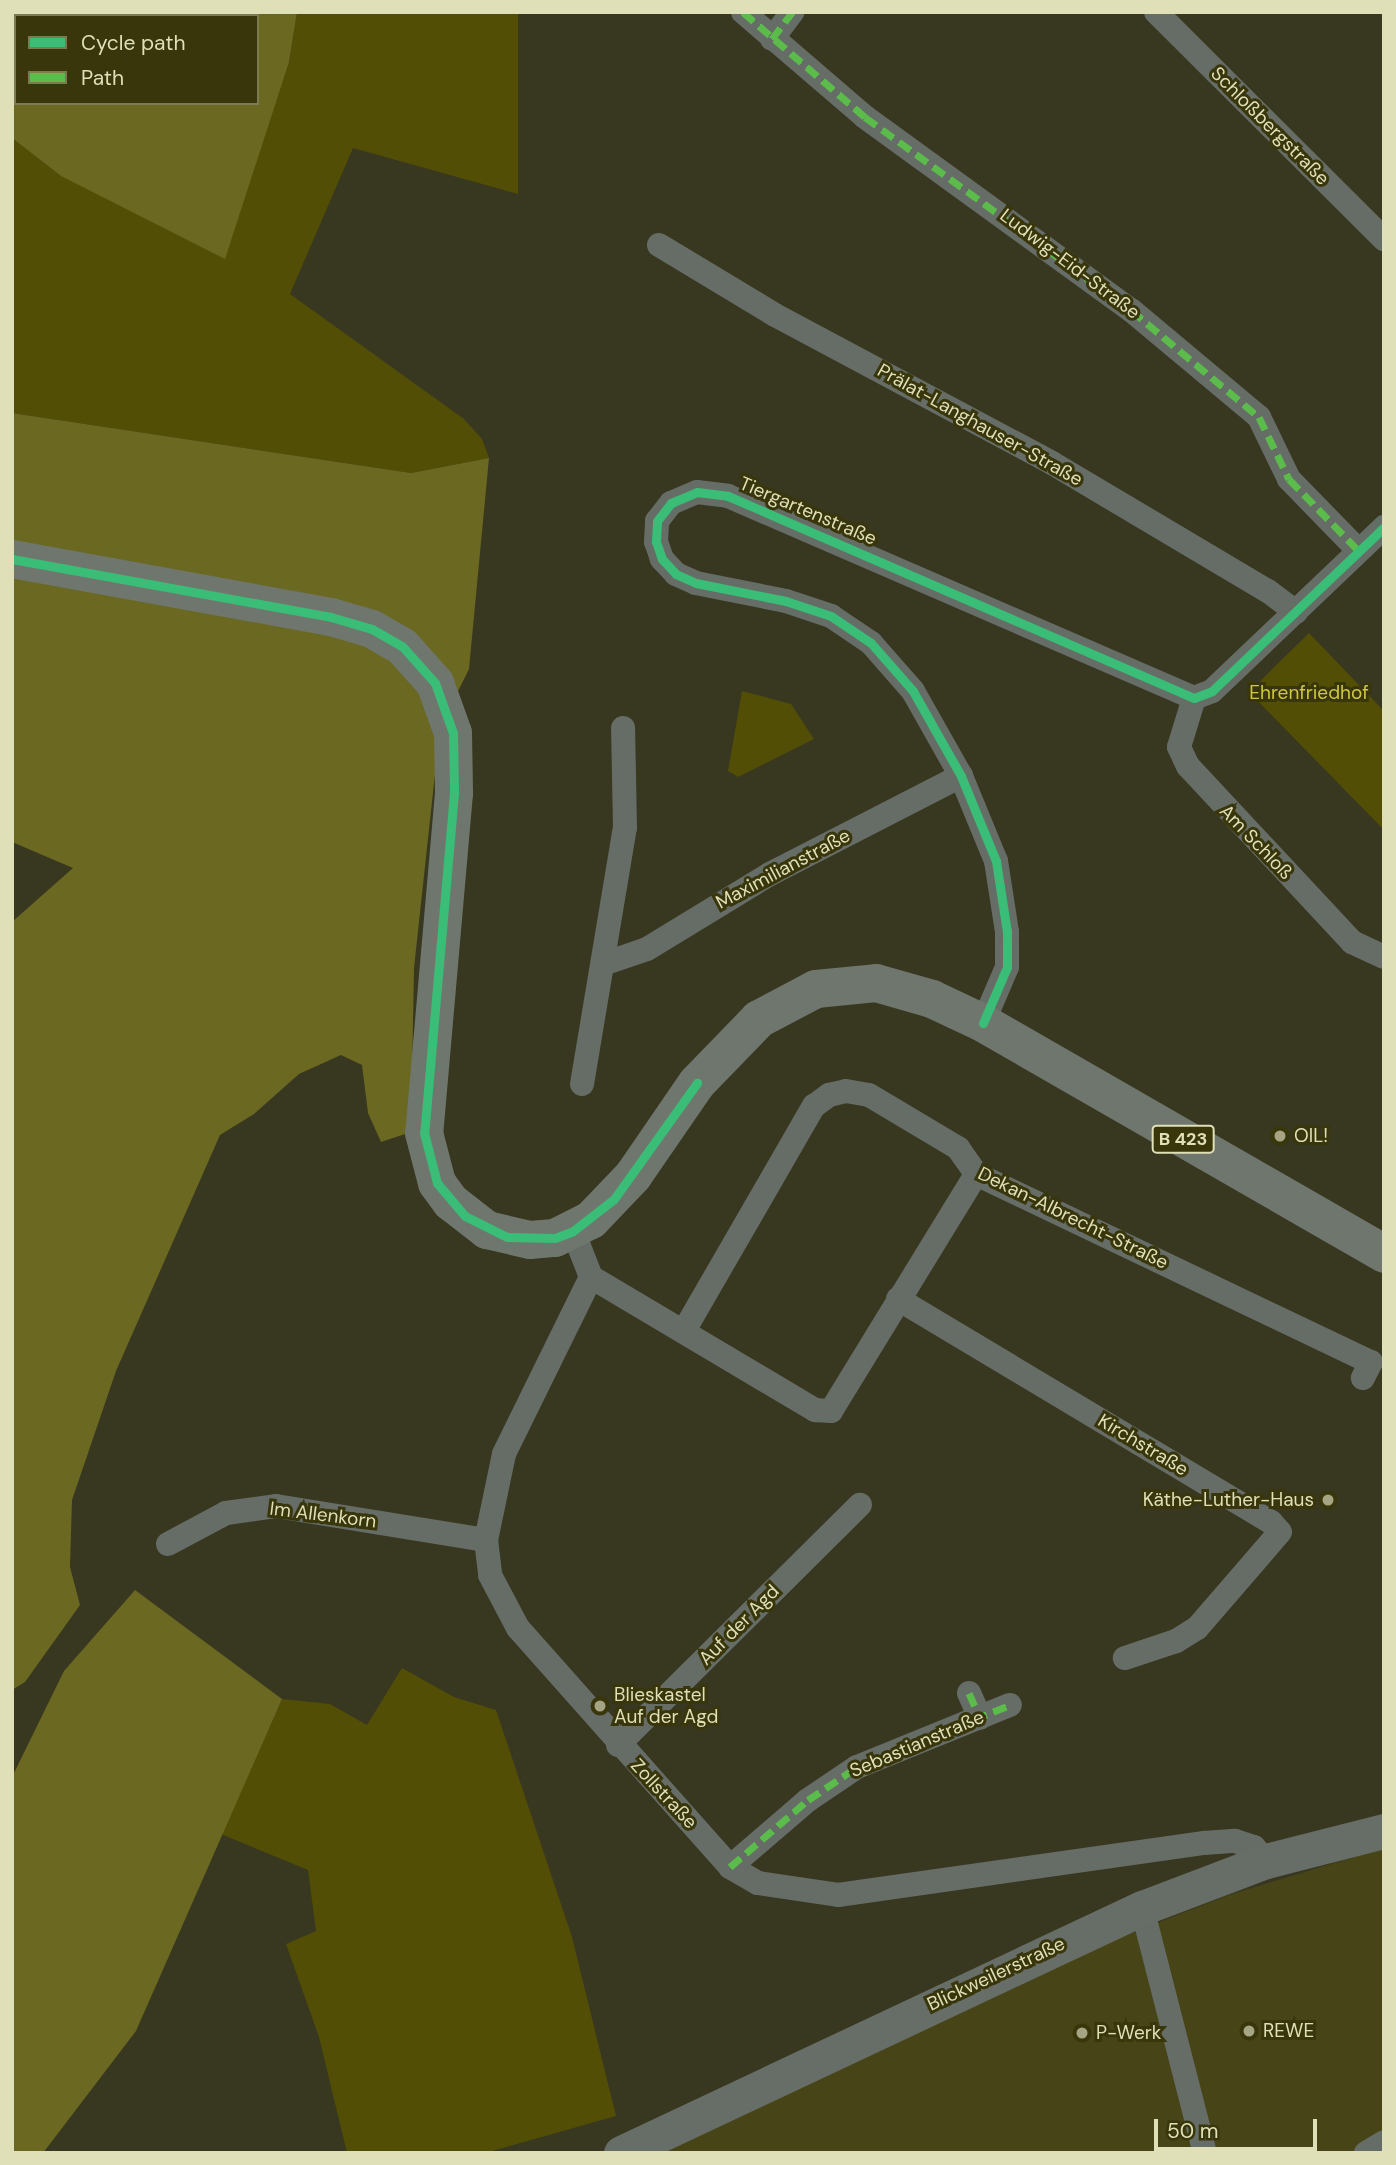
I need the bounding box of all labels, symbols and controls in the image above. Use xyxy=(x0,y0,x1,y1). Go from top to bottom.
legend xyxy=(14,14,259,105)
text: Cycle path xyxy=(81,29,186,57)
street label: Schloßbergstraße xyxy=(1206,62,1334,190)
text: Path xyxy=(81,64,124,92)
street label: Ludwig-Eid-Straße xyxy=(996,204,1144,324)
street label: Prälat-Langhauser-Straße xyxy=(873,359,1087,491)
street label: Tiergartenstraße xyxy=(736,472,880,550)
park label: Ehrenfriedhof xyxy=(1249,682,1369,704)
street label: Am Schloß xyxy=(1215,800,1297,884)
street label: Maximilianstraße xyxy=(712,824,854,914)
road number: B 423 xyxy=(1152,1124,1214,1154)
place label: OIL! xyxy=(1294,1125,1328,1147)
marker: OIL! xyxy=(1272,1128,1288,1144)
street label: Dekan-Albrecht-Straße xyxy=(974,1162,1172,1274)
street label: Kirchstraße xyxy=(1094,1409,1192,1481)
place label: Käthe-Luther-Haus xyxy=(1143,1489,1314,1511)
marker: Käthe-Luther-Haus xyxy=(1320,1492,1336,1508)
street label: Im Allenkorn xyxy=(268,1497,378,1533)
street label: Auf der Agd xyxy=(694,1580,784,1670)
place label: Blieskastel Auf der Agd xyxy=(614,1684,718,1728)
marker: Blieskastel Auf der Agd xyxy=(592,1698,608,1714)
street label: Sebastianstraße xyxy=(847,1705,987,1783)
street label: Zollstraße xyxy=(626,1754,702,1834)
street label: Blickweilerstraße xyxy=(924,1932,1068,2016)
place label: REWE xyxy=(1263,2020,1314,2042)
place label: P-Werk xyxy=(1096,2022,1161,2044)
marker: REWE xyxy=(1241,2023,1257,2039)
marker: P-Werk xyxy=(1074,2025,1090,2041)
scale bar xyxy=(1158,2106,1321,2150)
text: 50 m xyxy=(1167,2117,1218,2145)

